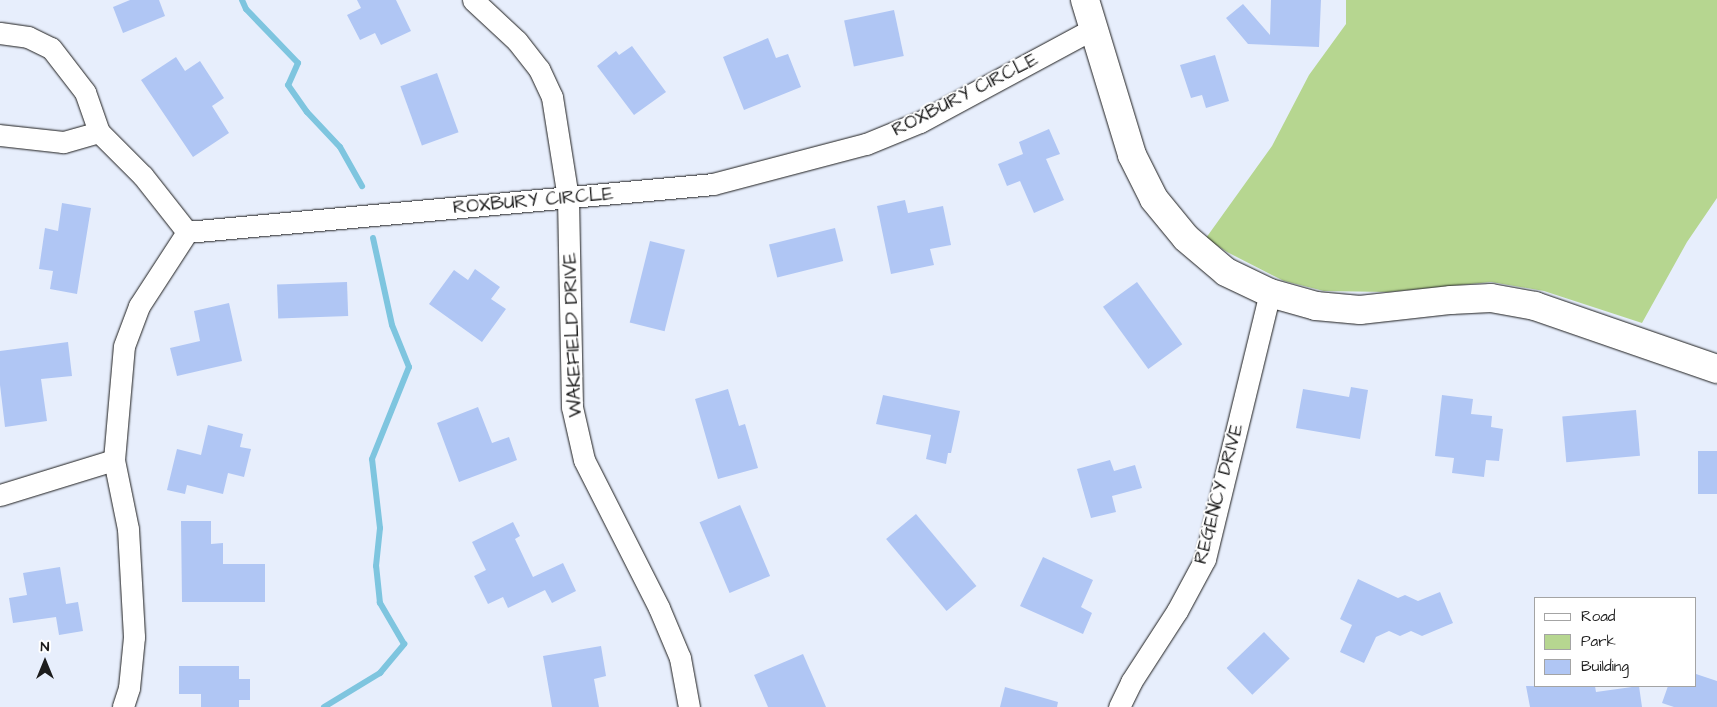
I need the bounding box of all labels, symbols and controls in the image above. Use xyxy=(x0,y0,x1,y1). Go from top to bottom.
street label: ROXBURY CIRCLE xyxy=(888,48,1042,142)
street label: ROXBURY CIRCLE xyxy=(452,183,614,219)
street label: WAKEFIELD DRIVE xyxy=(559,252,587,418)
street label: REGENCY DRIVE xyxy=(1189,421,1249,567)
legend xyxy=(1534,597,1697,687)
text: Road xyxy=(1581,606,1615,627)
text: Park xyxy=(1581,631,1616,652)
north arrow xyxy=(20,637,70,687)
text: N xyxy=(41,637,49,657)
text: Building xyxy=(1581,656,1629,677)

